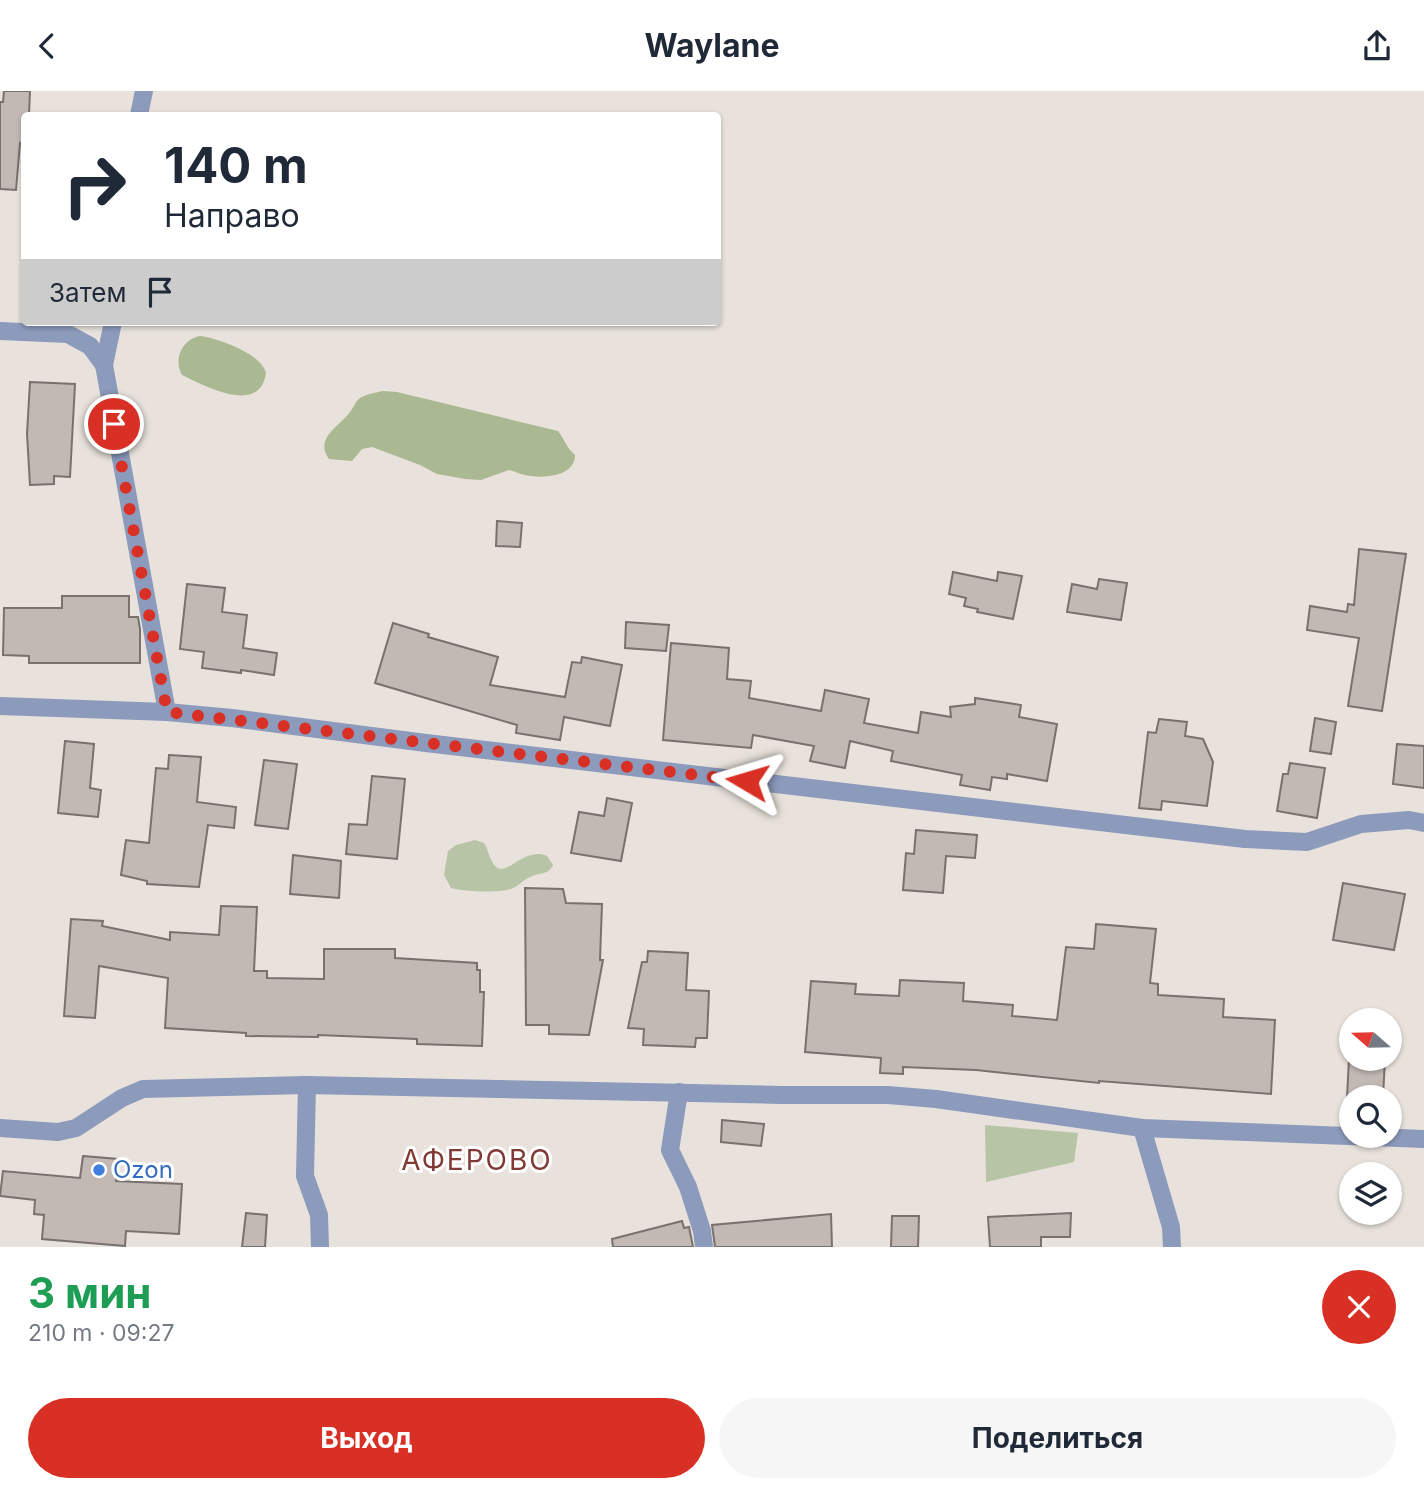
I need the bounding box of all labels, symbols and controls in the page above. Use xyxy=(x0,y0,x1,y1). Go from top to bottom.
text: Waylane xyxy=(645,26,779,65)
icon: back xyxy=(28,27,66,65)
icon: share xyxy=(1358,27,1396,65)
text: 140 m xyxy=(164,136,308,195)
icon: right xyxy=(49,140,140,231)
text: Направо xyxy=(164,196,300,235)
icon: arrive xyxy=(141,273,179,311)
text: Затем xyxy=(49,277,127,308)
pin xyxy=(84,394,144,454)
icon: arrive xyxy=(95,405,133,443)
position arrow xyxy=(710,744,784,818)
north arrow xyxy=(1339,1008,1402,1071)
map controls xyxy=(1339,1008,1402,1225)
button: search xyxy=(1339,1085,1402,1148)
district label: АФЕРОВО xyxy=(401,1143,553,1177)
place label: Ozon xyxy=(113,1155,173,1184)
marker: Ozon xyxy=(91,1162,107,1178)
button: layers xyxy=(1339,1162,1402,1225)
text: 3 мин xyxy=(28,1267,151,1318)
button: close xyxy=(1322,1270,1396,1344)
text: 210 m · 09:27 xyxy=(28,1319,175,1347)
button: Выход xyxy=(28,1398,705,1478)
button: Поделиться xyxy=(719,1398,1396,1478)

